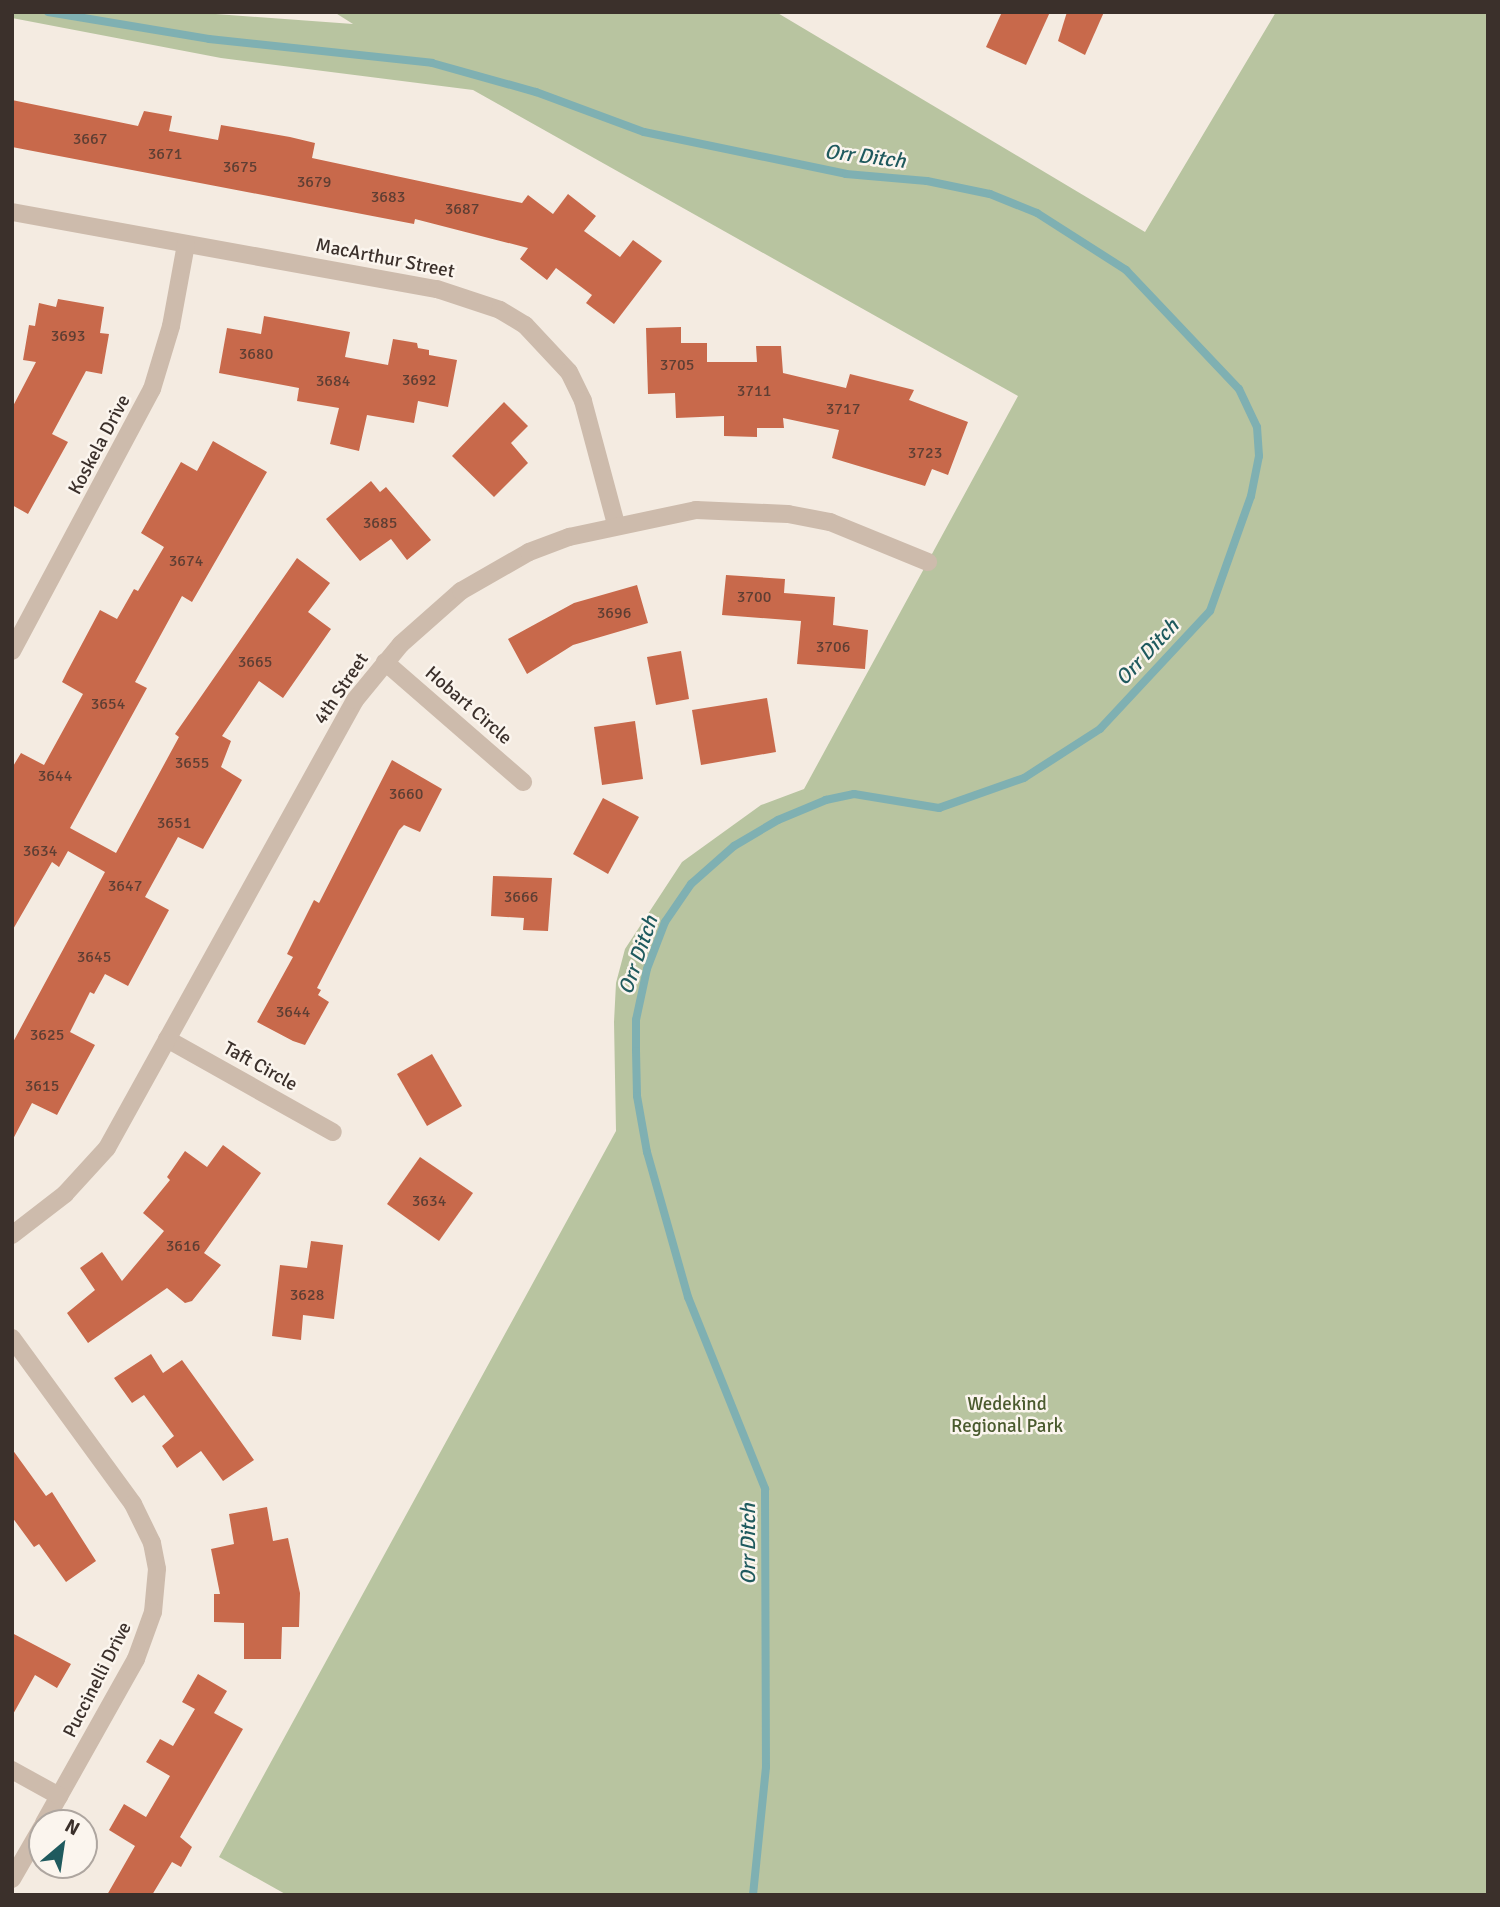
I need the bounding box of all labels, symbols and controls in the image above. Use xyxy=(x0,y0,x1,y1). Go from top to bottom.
house number: 3667 xyxy=(73,129,107,149)
water label: Orr Ditch xyxy=(823,139,907,173)
house number: 3671 xyxy=(148,144,182,164)
house number: 3675 xyxy=(223,157,257,177)
house number: 3679 xyxy=(297,172,331,192)
house number: 3683 xyxy=(371,187,405,207)
house number: 3687 xyxy=(445,199,479,219)
street label: MacArthur Street xyxy=(314,234,456,284)
house number: 3693 xyxy=(51,326,85,346)
house number: 3680 xyxy=(239,344,273,364)
house number: 3705 xyxy=(660,355,694,375)
house number: 3692 xyxy=(402,370,436,390)
house number: 3684 xyxy=(316,371,350,391)
house number: 3711 xyxy=(737,381,771,401)
street label: Koskela Drive xyxy=(64,391,136,499)
house number: 3717 xyxy=(826,399,860,419)
house number: 3723 xyxy=(908,443,942,463)
house number: 3685 xyxy=(363,513,397,533)
house number: 3674 xyxy=(169,551,203,571)
house number: 3700 xyxy=(737,587,771,607)
house number: 3696 xyxy=(597,603,631,623)
water label: Orr Ditch xyxy=(1110,614,1184,690)
house number: 3706 xyxy=(816,637,850,657)
street label: 4th Street xyxy=(310,649,374,729)
house number: 3665 xyxy=(238,652,272,672)
street label: Hobart Circle xyxy=(420,662,516,750)
house number: 3654 xyxy=(91,694,125,714)
house number: 3655 xyxy=(175,753,209,773)
house number: 3644 xyxy=(38,766,72,786)
house number: 3660 xyxy=(389,784,423,804)
house number: 3651 xyxy=(157,813,191,833)
house number: 3634 xyxy=(23,841,57,861)
house number: 3647 xyxy=(108,876,142,896)
house number: 3666 xyxy=(504,887,538,907)
water label: Orr Ditch xyxy=(613,912,663,998)
house number: 3645 xyxy=(77,947,111,967)
house number: 3644 xyxy=(276,1002,310,1022)
house number: 3625 xyxy=(30,1025,64,1045)
street label: Taft Circle xyxy=(219,1037,301,1097)
house number: 3615 xyxy=(25,1076,59,1096)
house number: 3634 xyxy=(412,1191,446,1211)
house number: 3616 xyxy=(166,1236,200,1256)
house number: 3628 xyxy=(290,1285,324,1305)
park label: Wedekind Regional Park xyxy=(951,1394,1063,1438)
water label: Orr Ditch xyxy=(735,1503,761,1585)
street label: Puccinelli Drive xyxy=(59,1618,137,1742)
north arrow xyxy=(28,1809,98,1879)
text: N xyxy=(61,1814,84,1841)

